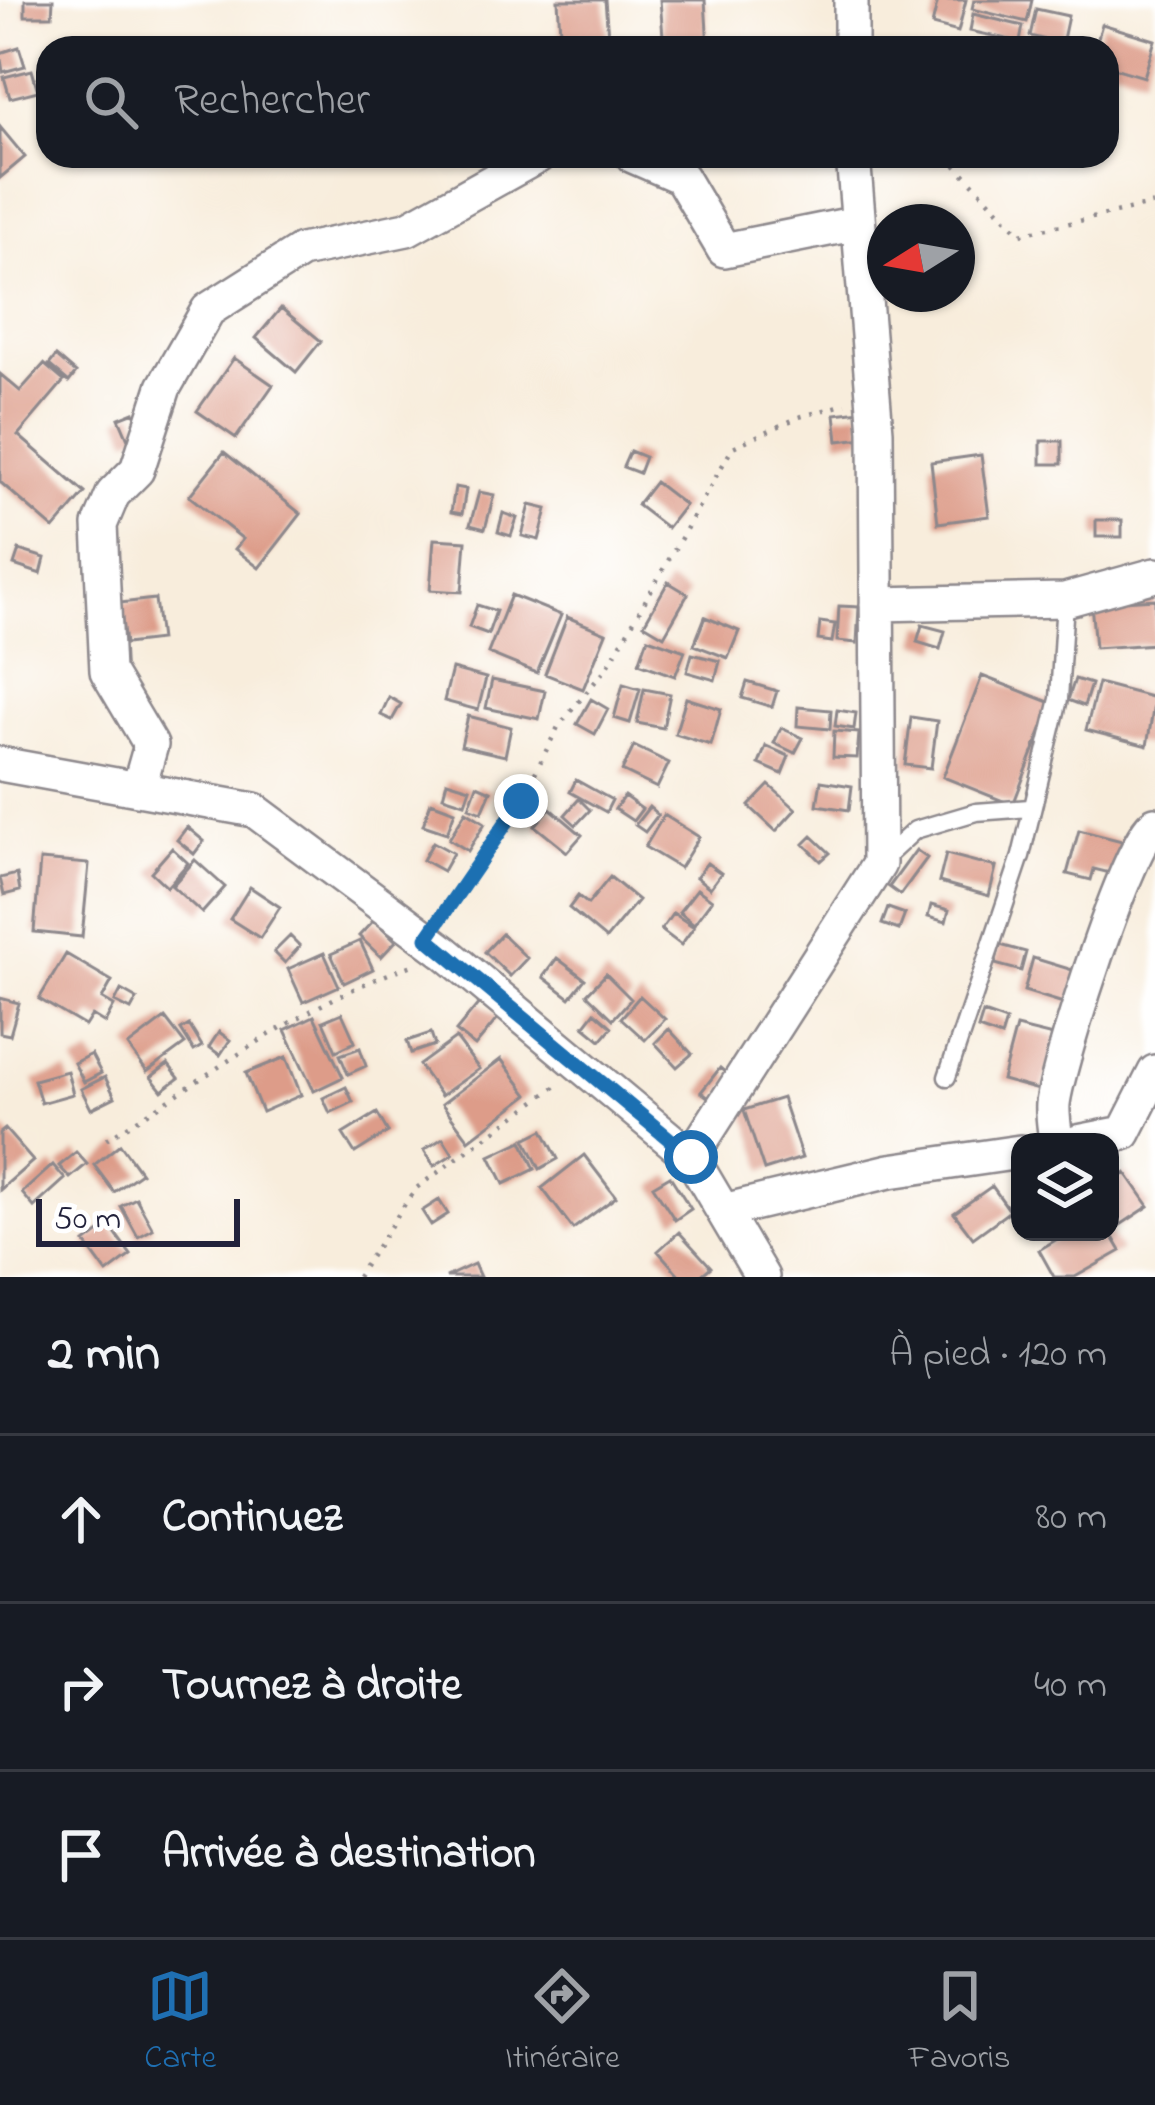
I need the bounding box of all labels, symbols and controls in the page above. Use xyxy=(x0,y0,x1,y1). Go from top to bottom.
search box xyxy=(36,36,1119,168)
icon: search xyxy=(78,69,144,135)
text: Rechercher xyxy=(174,69,370,135)
north arrow xyxy=(867,204,975,312)
route end xyxy=(494,774,548,828)
route start xyxy=(664,1130,718,1184)
map controls xyxy=(1011,1133,1119,1241)
button: layers xyxy=(1011,1133,1119,1241)
scale bar xyxy=(36,1193,240,1246)
text: 50 m xyxy=(54,1196,121,1244)
text: 2 min xyxy=(48,1318,160,1393)
text: À pied · 120 m xyxy=(889,1327,1107,1384)
icon: ahead xyxy=(48,1486,114,1552)
text: Continuez xyxy=(162,1486,342,1552)
text: 80 m xyxy=(1036,1490,1107,1547)
icon: right xyxy=(48,1654,114,1720)
text: Tournez à droite xyxy=(162,1654,461,1720)
text: 40 m xyxy=(1034,1658,1107,1715)
icon: arrive xyxy=(48,1822,114,1888)
text: Arrivée à destination xyxy=(162,1822,536,1888)
tab: Carte xyxy=(144,1963,216,2083)
tab: Itinéraire xyxy=(505,1963,620,2083)
tab: Favoris xyxy=(909,1963,1011,2083)

